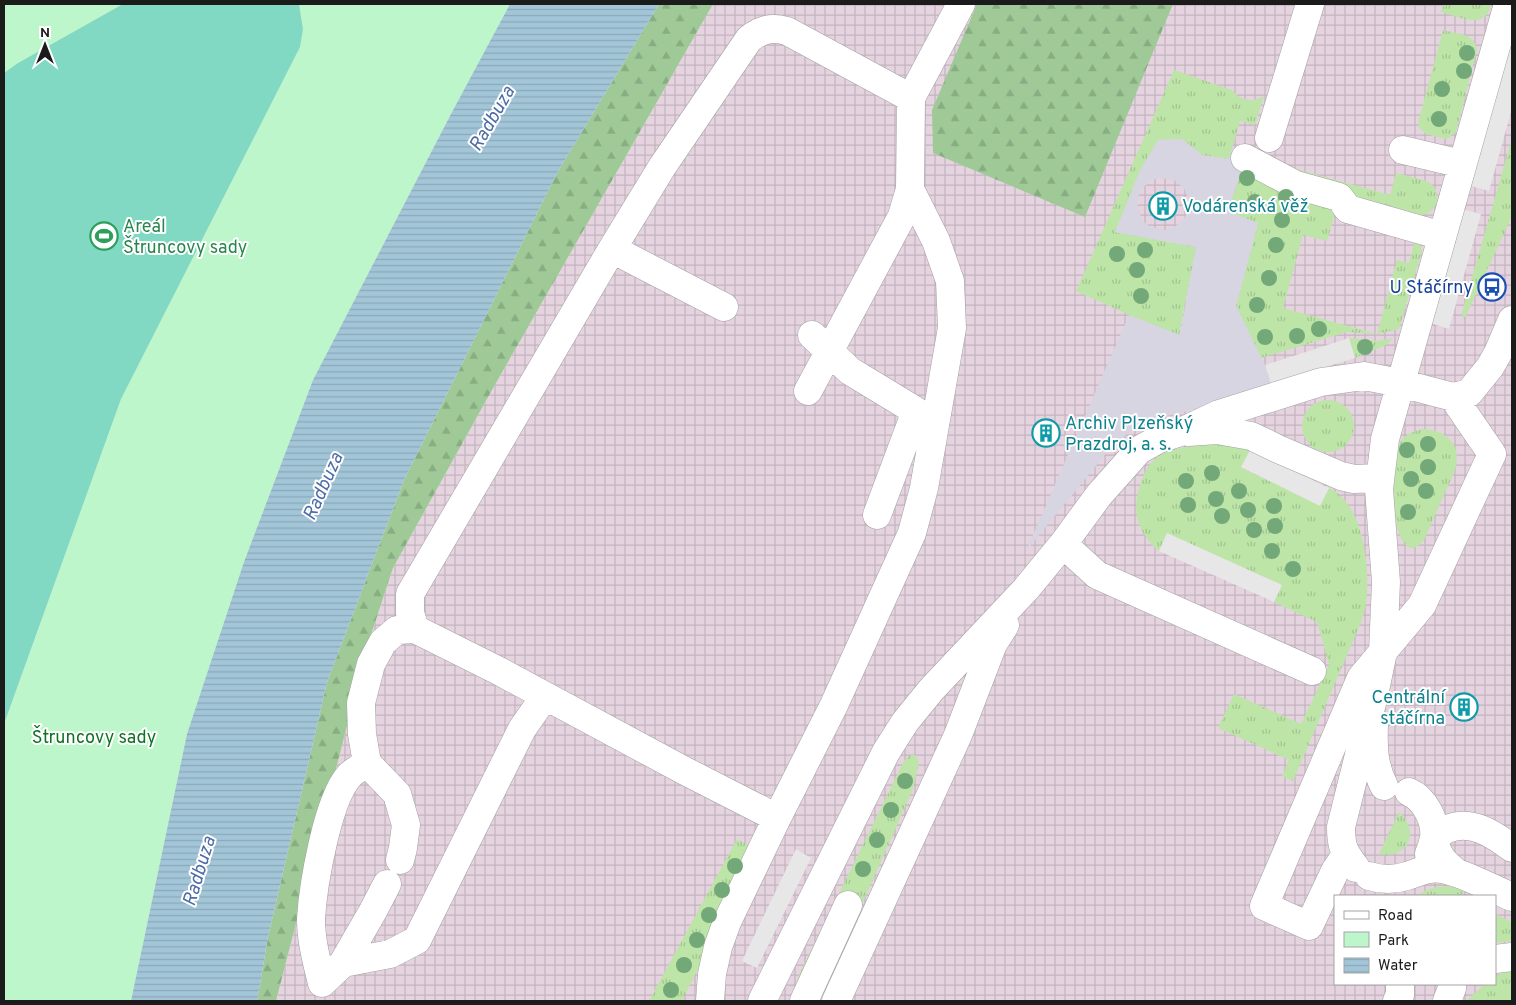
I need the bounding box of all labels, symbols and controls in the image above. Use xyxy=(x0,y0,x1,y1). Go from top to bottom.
north arrow xyxy=(20,20,70,70)
text: N xyxy=(40,25,50,42)
water label: Radbuza xyxy=(464,82,521,156)
building icon: Vodárenská věž xyxy=(1148,191,1178,221)
place label: Vodárenská věž xyxy=(1182,196,1308,219)
place label: Areál Štruncovy sady xyxy=(123,216,247,260)
sports icon: Areál Štruncovy sady xyxy=(89,221,119,251)
bus stop icon: U Stáčírny xyxy=(1477,272,1507,302)
place label: U Stáčírny xyxy=(1389,277,1473,300)
place label: Archiv Plzeňský Prazdroj, a. s. xyxy=(1065,413,1193,457)
building icon: Archiv Plzeňský Prazdroj, a. s. xyxy=(1031,418,1061,448)
water label: Radbuza xyxy=(298,449,349,524)
place label: Centrální stáčírna xyxy=(1372,687,1446,731)
building icon: Centrální stáčírna xyxy=(1449,692,1479,722)
park label: Štruncovy sady xyxy=(32,725,156,750)
water label: Radbuza xyxy=(178,834,222,909)
legend xyxy=(1334,895,1496,985)
text: Road xyxy=(1378,907,1413,926)
text: Park xyxy=(1378,932,1409,951)
text: Water xyxy=(1378,957,1418,976)

